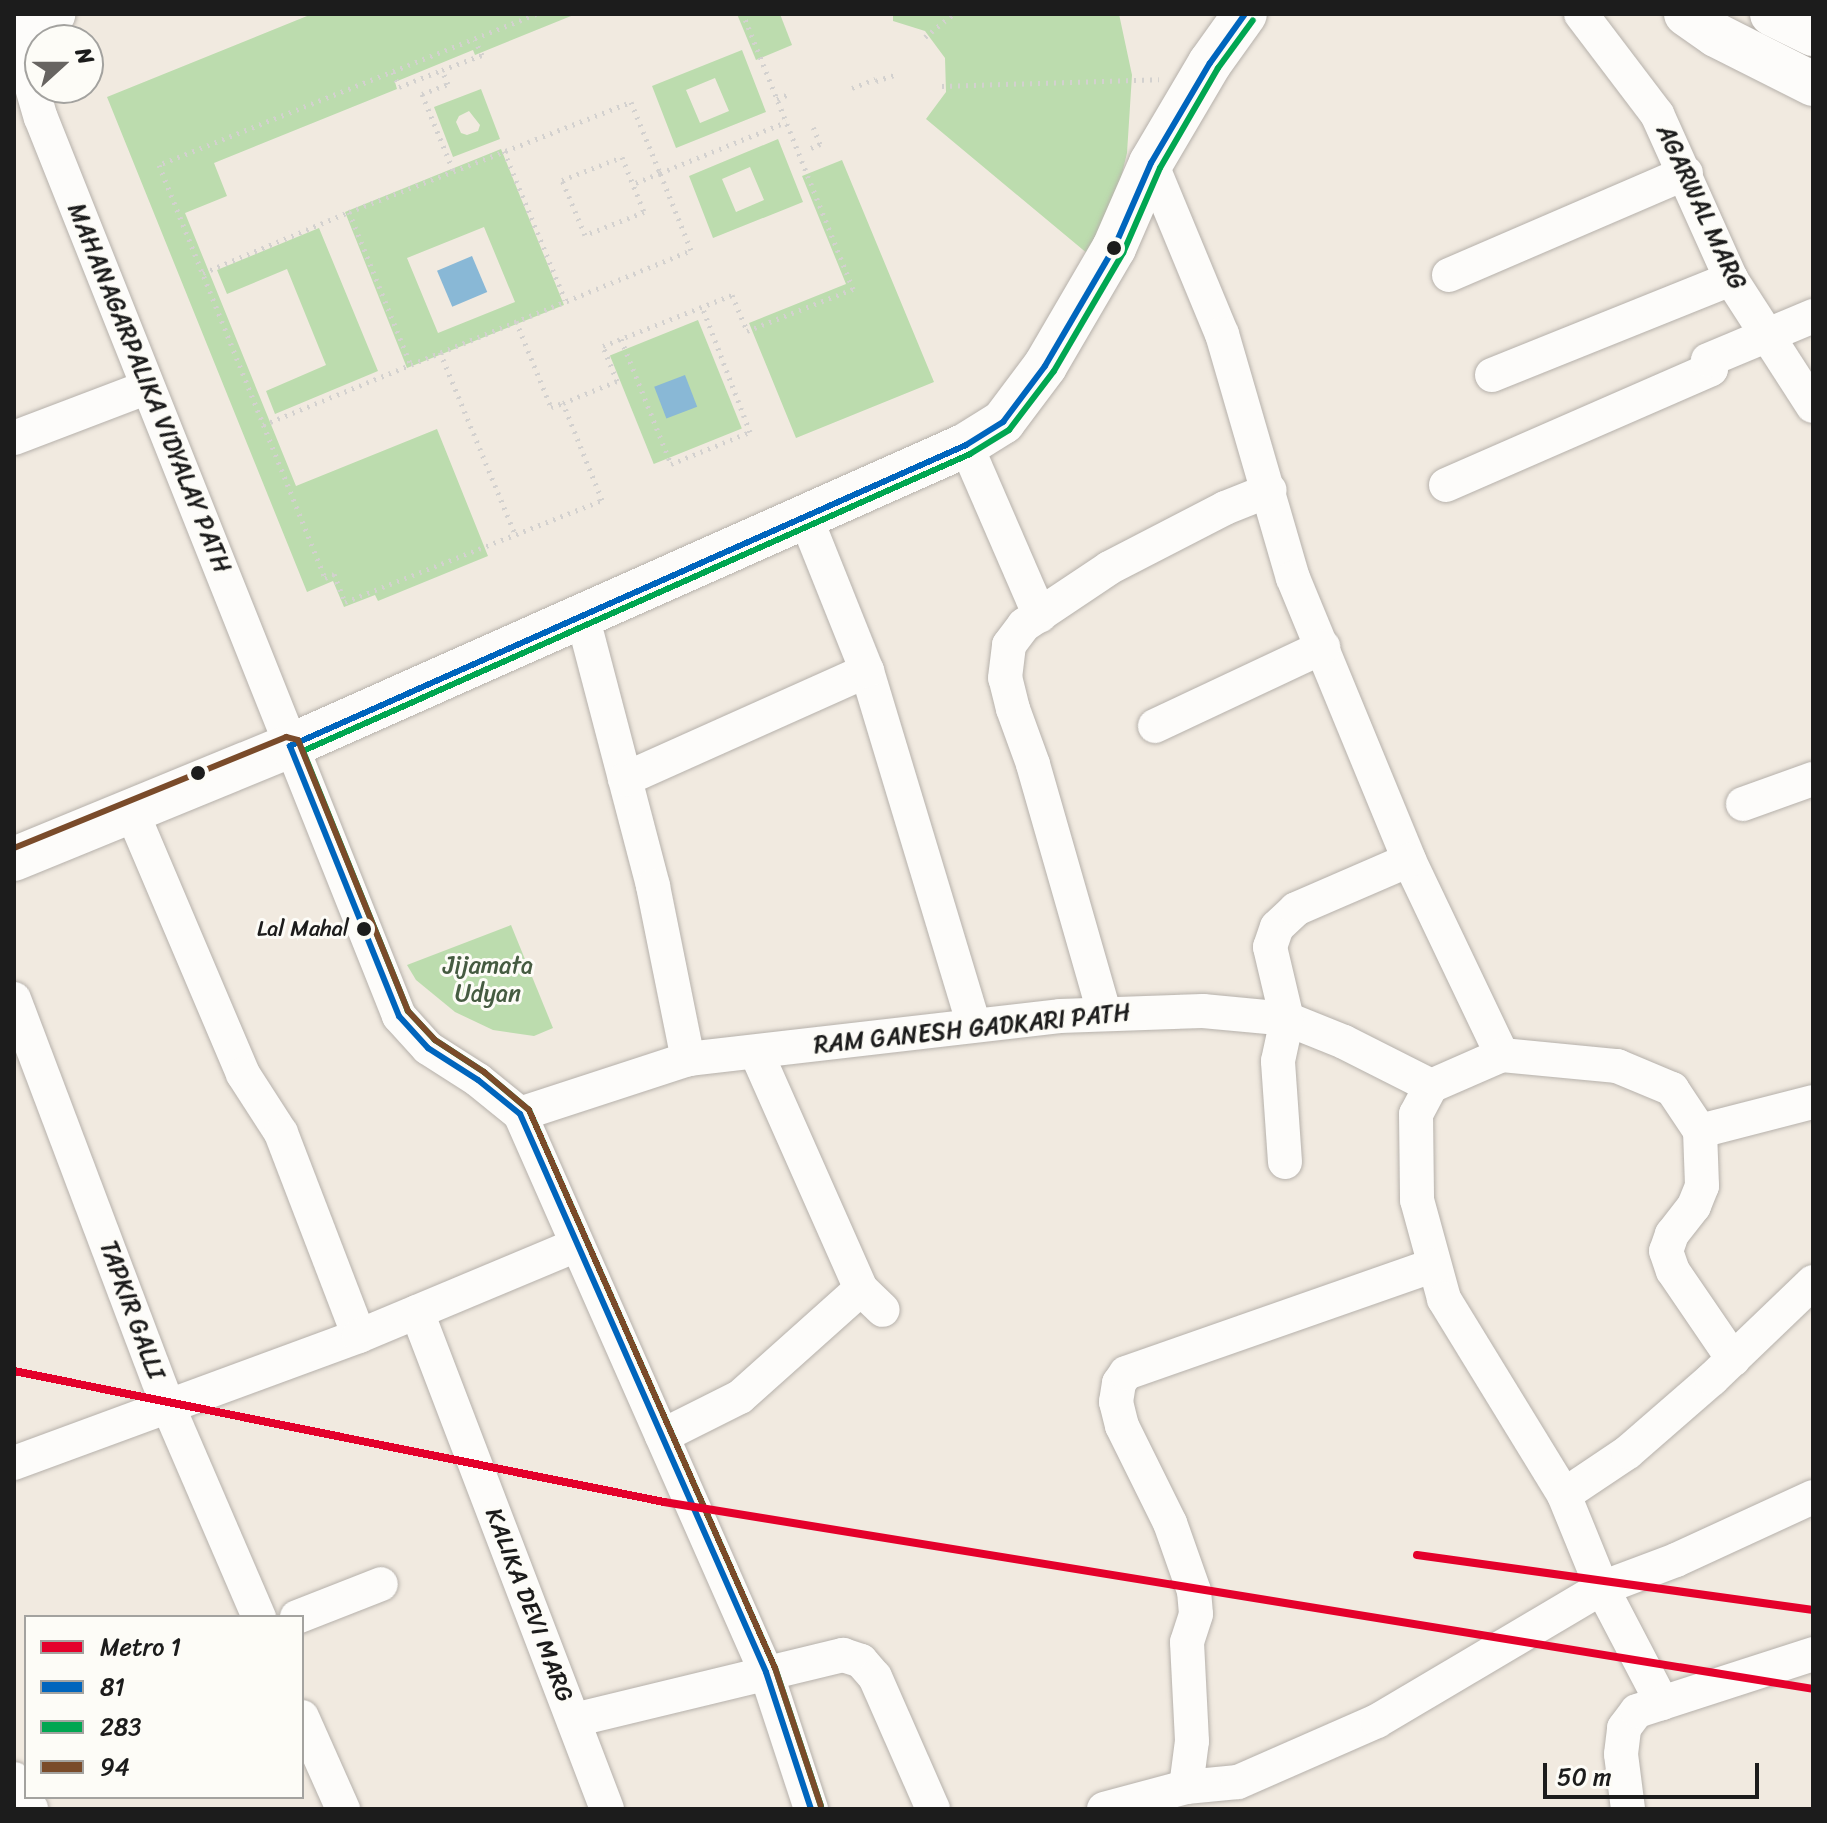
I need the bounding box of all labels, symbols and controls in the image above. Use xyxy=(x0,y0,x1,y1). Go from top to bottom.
north arrow xyxy=(24,24,104,104)
text: N xyxy=(64,42,106,70)
street label: AGARWAL MARG xyxy=(1650,120,1752,294)
street label: MAHANAGARPALIKA VIDYALAY PATH xyxy=(61,198,237,578)
unlabelled marker xyxy=(1106,240,1122,256)
unlabelled marker xyxy=(190,765,206,781)
place label: Lal Mahal xyxy=(258,916,349,942)
marker: Lal Mahal xyxy=(356,921,372,937)
park label: Jijamata Udyan xyxy=(443,952,533,1008)
street label: RAM GANESH GADKARI PATH xyxy=(814,998,1130,1060)
street label: TAPKIR GALLI xyxy=(94,1238,170,1382)
street label: KALIKA DEVI MARG xyxy=(479,1504,579,1706)
legend xyxy=(24,1615,304,1799)
text: Metro 1 xyxy=(100,1626,181,1668)
text: 81 xyxy=(100,1666,125,1708)
text: 283 xyxy=(100,1706,142,1748)
text: 94 xyxy=(100,1746,130,1788)
scale bar xyxy=(1547,1747,1763,1797)
text: 50 m xyxy=(1557,1756,1612,1798)

